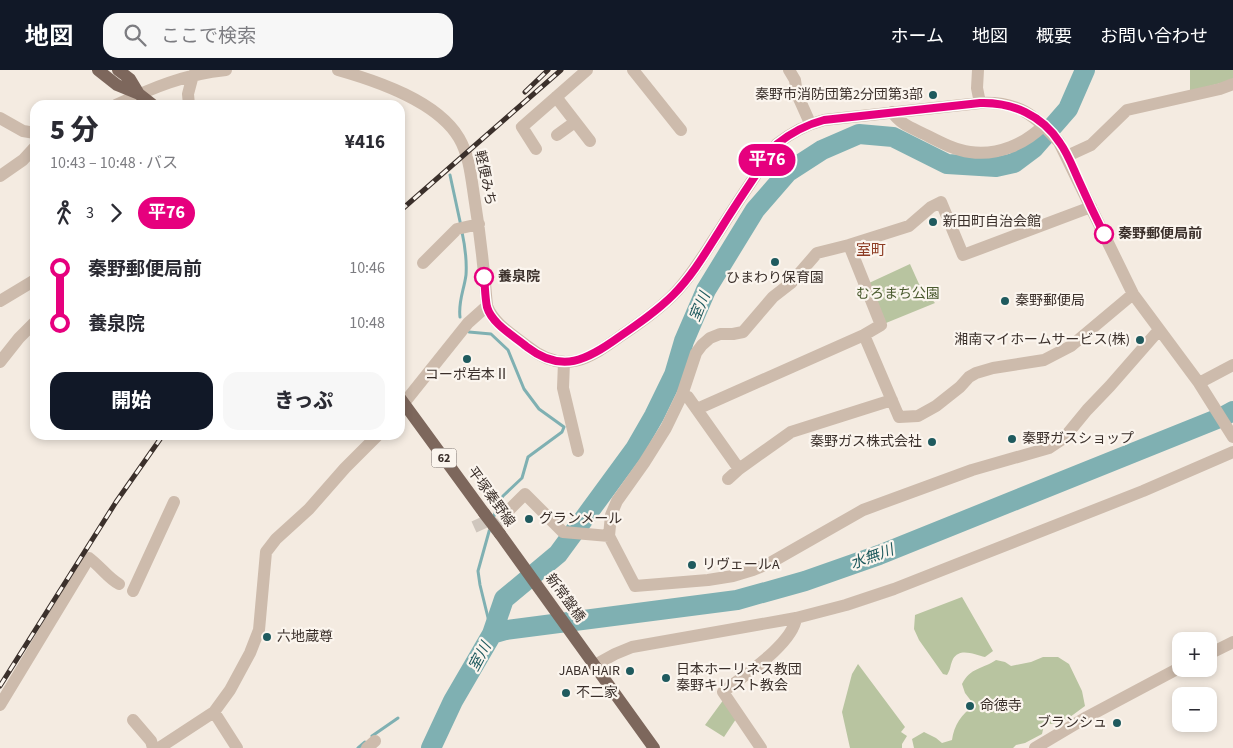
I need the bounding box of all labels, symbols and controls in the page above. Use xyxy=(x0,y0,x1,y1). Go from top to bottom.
search box xyxy=(103,13,453,58)
text: 地図 xyxy=(25,19,73,54)
icon: search xyxy=(121,21,149,49)
text: ここで検索 xyxy=(161,23,256,50)
text: ホーム xyxy=(891,24,944,49)
text: 地図 xyxy=(972,24,1008,49)
text: 概要 xyxy=(1036,24,1072,49)
text: お問い合わせ xyxy=(1100,24,1208,49)
place label: 秦野市消防団第2分団第3部 xyxy=(755,85,923,105)
marker: 秦野市消防団第2分団第3部 xyxy=(927,89,939,101)
text: 5 分 xyxy=(50,110,99,150)
text: ¥416 xyxy=(345,129,385,156)
line badge: 平76 xyxy=(738,144,796,176)
text: 平76 xyxy=(748,147,786,172)
street label: 軽便みち xyxy=(469,149,501,207)
text: 10:43 – 10:48 · バス xyxy=(50,152,178,174)
icon: walk xyxy=(50,199,78,227)
icon: forward xyxy=(102,199,130,227)
text: 平76 xyxy=(148,200,185,225)
text: 3 xyxy=(86,202,94,224)
place label: 新田町自治会館 xyxy=(943,212,1041,232)
marker: 新田町自治会館 xyxy=(927,216,939,228)
marker: 秦野郵便局前 xyxy=(1094,224,1114,244)
place label: 秦野郵便局前 xyxy=(1118,224,1202,244)
district label: 室町 xyxy=(856,240,886,261)
text: 秦野郵便局前 xyxy=(88,256,202,283)
marker: ひまわり保育園 xyxy=(769,256,781,268)
text: 10:46 xyxy=(349,257,385,279)
marker: 養泉院 xyxy=(474,267,494,287)
place label: 養泉院 xyxy=(498,267,540,287)
place label: ひまわり保育園 xyxy=(726,268,824,288)
park label: むろまち公園 xyxy=(856,284,940,304)
water label: 室川 xyxy=(685,287,716,325)
place label: 秦野郵便局 xyxy=(1015,291,1085,311)
marker: 秦野郵便局 xyxy=(999,295,1011,307)
text: 養泉院 xyxy=(88,311,145,338)
text: 10:48 xyxy=(349,312,385,334)
place label: 湘南マイホームサービス(株) xyxy=(954,330,1130,350)
marker: 湘南マイホームサービス(株) xyxy=(1134,334,1146,346)
marker: コーポ岩本Ⅱ xyxy=(461,353,473,365)
place label: コーポ岩本Ⅱ xyxy=(425,365,509,385)
button: 開始 xyxy=(50,372,213,430)
button: きっぷ xyxy=(223,372,385,430)
place label: 秦野ガスショップ xyxy=(1022,429,1134,449)
place label: 秦野ガス株式会社 xyxy=(810,432,922,452)
marker: 秦野ガスショップ xyxy=(1006,433,1018,445)
marker: 秦野ガス株式会社 xyxy=(926,436,938,448)
road number: 62 xyxy=(432,448,456,468)
street label: 平塚秦野線 xyxy=(462,463,520,531)
place label: グランメール xyxy=(539,509,623,529)
marker: グランメール xyxy=(523,513,535,525)
water label: 水無川 xyxy=(847,539,899,575)
place label: リヴェールA xyxy=(702,555,780,575)
marker: リヴェールA xyxy=(686,559,698,571)
street label: 新常盤橋 xyxy=(540,569,590,627)
place label: 六地蔵尊 xyxy=(277,627,333,647)
marker: 六地蔵尊 xyxy=(261,631,273,643)
map controls xyxy=(1172,632,1217,732)
button: + xyxy=(1172,632,1217,677)
water label: 室川 xyxy=(464,637,497,675)
place label: 日本ホーリネス教団 秦野キリスト教会 xyxy=(676,660,802,696)
place label: JABA HAIR xyxy=(559,661,620,681)
marker: JABA HAIR xyxy=(624,665,636,677)
marker: 日本ホーリネス教団 秦野キリスト教会 xyxy=(660,672,672,684)
place label: 不二家 xyxy=(576,683,618,703)
marker: 不二家 xyxy=(560,687,572,699)
button: − xyxy=(1172,687,1217,732)
place label: 命徳寺 xyxy=(980,696,1022,716)
marker: 命徳寺 xyxy=(964,700,976,712)
place label: ブランシュ xyxy=(1037,713,1107,733)
marker: ブランシュ xyxy=(1111,717,1123,729)

